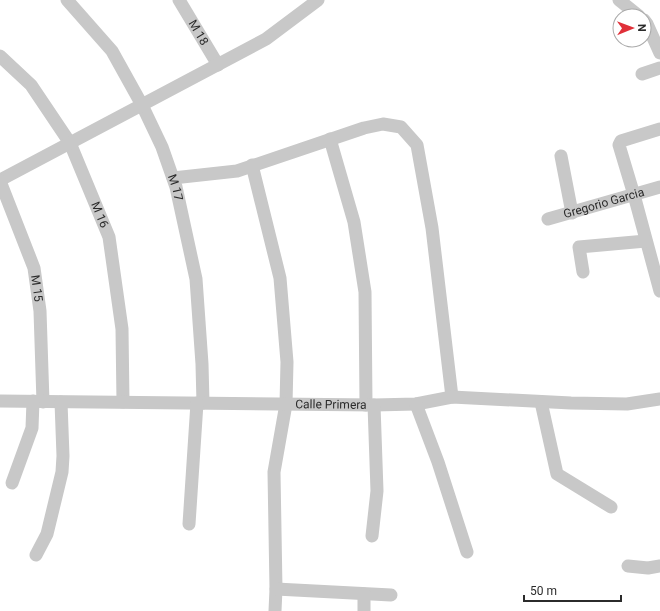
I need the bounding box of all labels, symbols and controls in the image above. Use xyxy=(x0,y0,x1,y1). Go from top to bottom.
north arrow xyxy=(612,8,652,48)
street label: M 18 xyxy=(186,17,212,48)
text: N xyxy=(635,24,648,32)
street label: M 17 xyxy=(165,172,186,202)
street label: Gregorio Garcia xyxy=(562,185,646,221)
street label: M 16 xyxy=(88,200,111,230)
street label: M 15 xyxy=(28,274,46,303)
street label: Calle Primera xyxy=(295,397,367,412)
scale bar xyxy=(524,577,621,603)
text: 50 m xyxy=(530,584,557,598)

